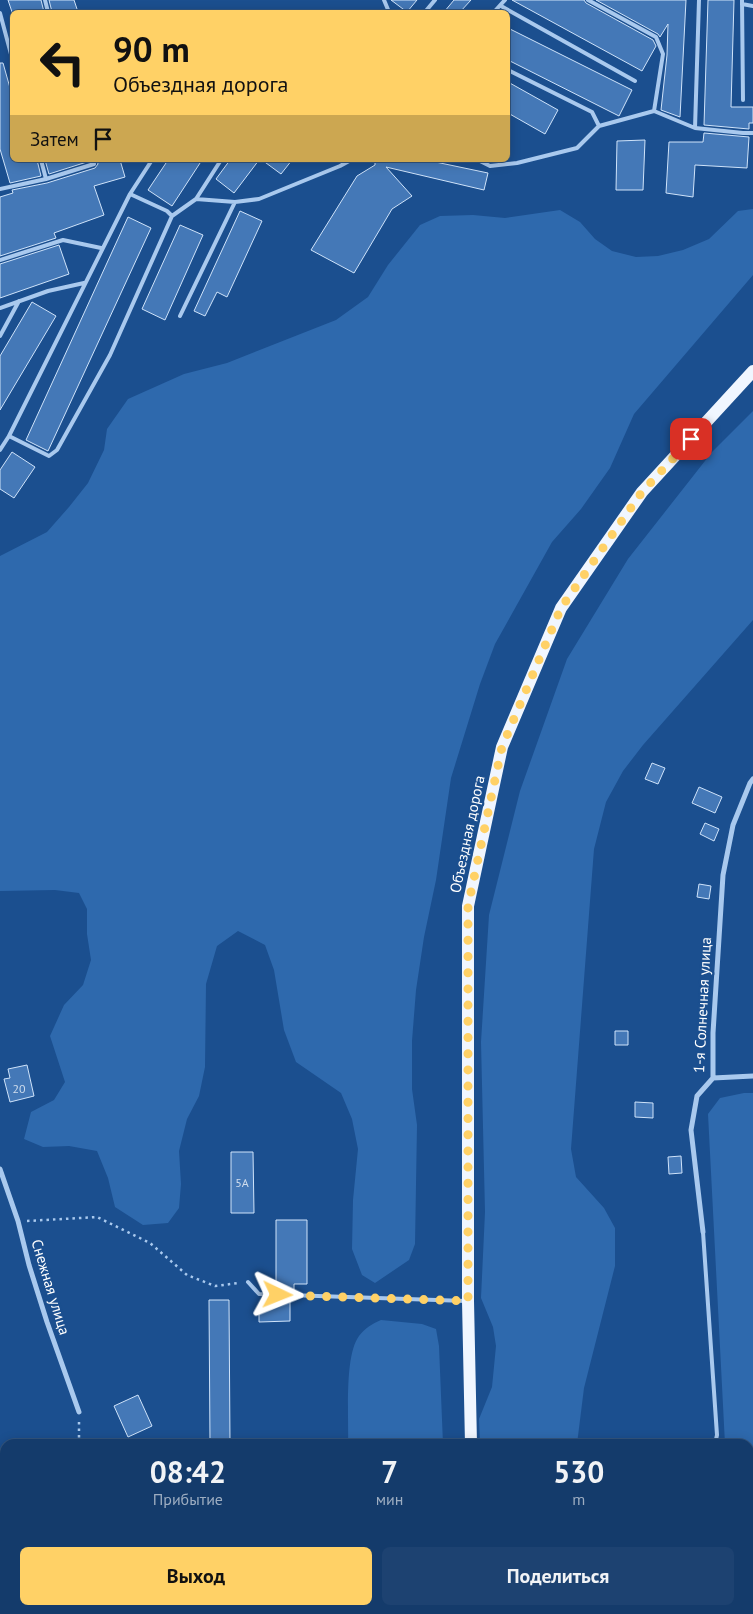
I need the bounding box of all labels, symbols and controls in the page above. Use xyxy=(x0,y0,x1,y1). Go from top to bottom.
text: 90 m xyxy=(113,26,190,72)
icon: left xyxy=(30,30,95,95)
text: Объездная дорога xyxy=(113,70,289,98)
icon: arrive xyxy=(89,125,117,153)
text: Затем xyxy=(30,127,79,151)
pin xyxy=(670,418,712,460)
icon: arrive xyxy=(677,425,705,453)
street label: Объездная дорога xyxy=(445,774,489,894)
street label: 1-я Солнечная улица xyxy=(689,937,715,1073)
house number: 20 xyxy=(12,1081,26,1096)
house number: 5А xyxy=(235,1175,249,1190)
street label: Снежная улица xyxy=(27,1237,75,1337)
position arrow xyxy=(251,1268,303,1320)
text: 08:42 xyxy=(150,1452,226,1491)
text: 7 xyxy=(381,1452,398,1491)
text: 530 xyxy=(553,1452,604,1491)
text: Прибытие xyxy=(153,1489,223,1509)
text: мин xyxy=(376,1489,403,1509)
text: m xyxy=(572,1489,585,1509)
button: Выход xyxy=(20,1547,372,1605)
button: Поделиться xyxy=(382,1547,734,1605)

